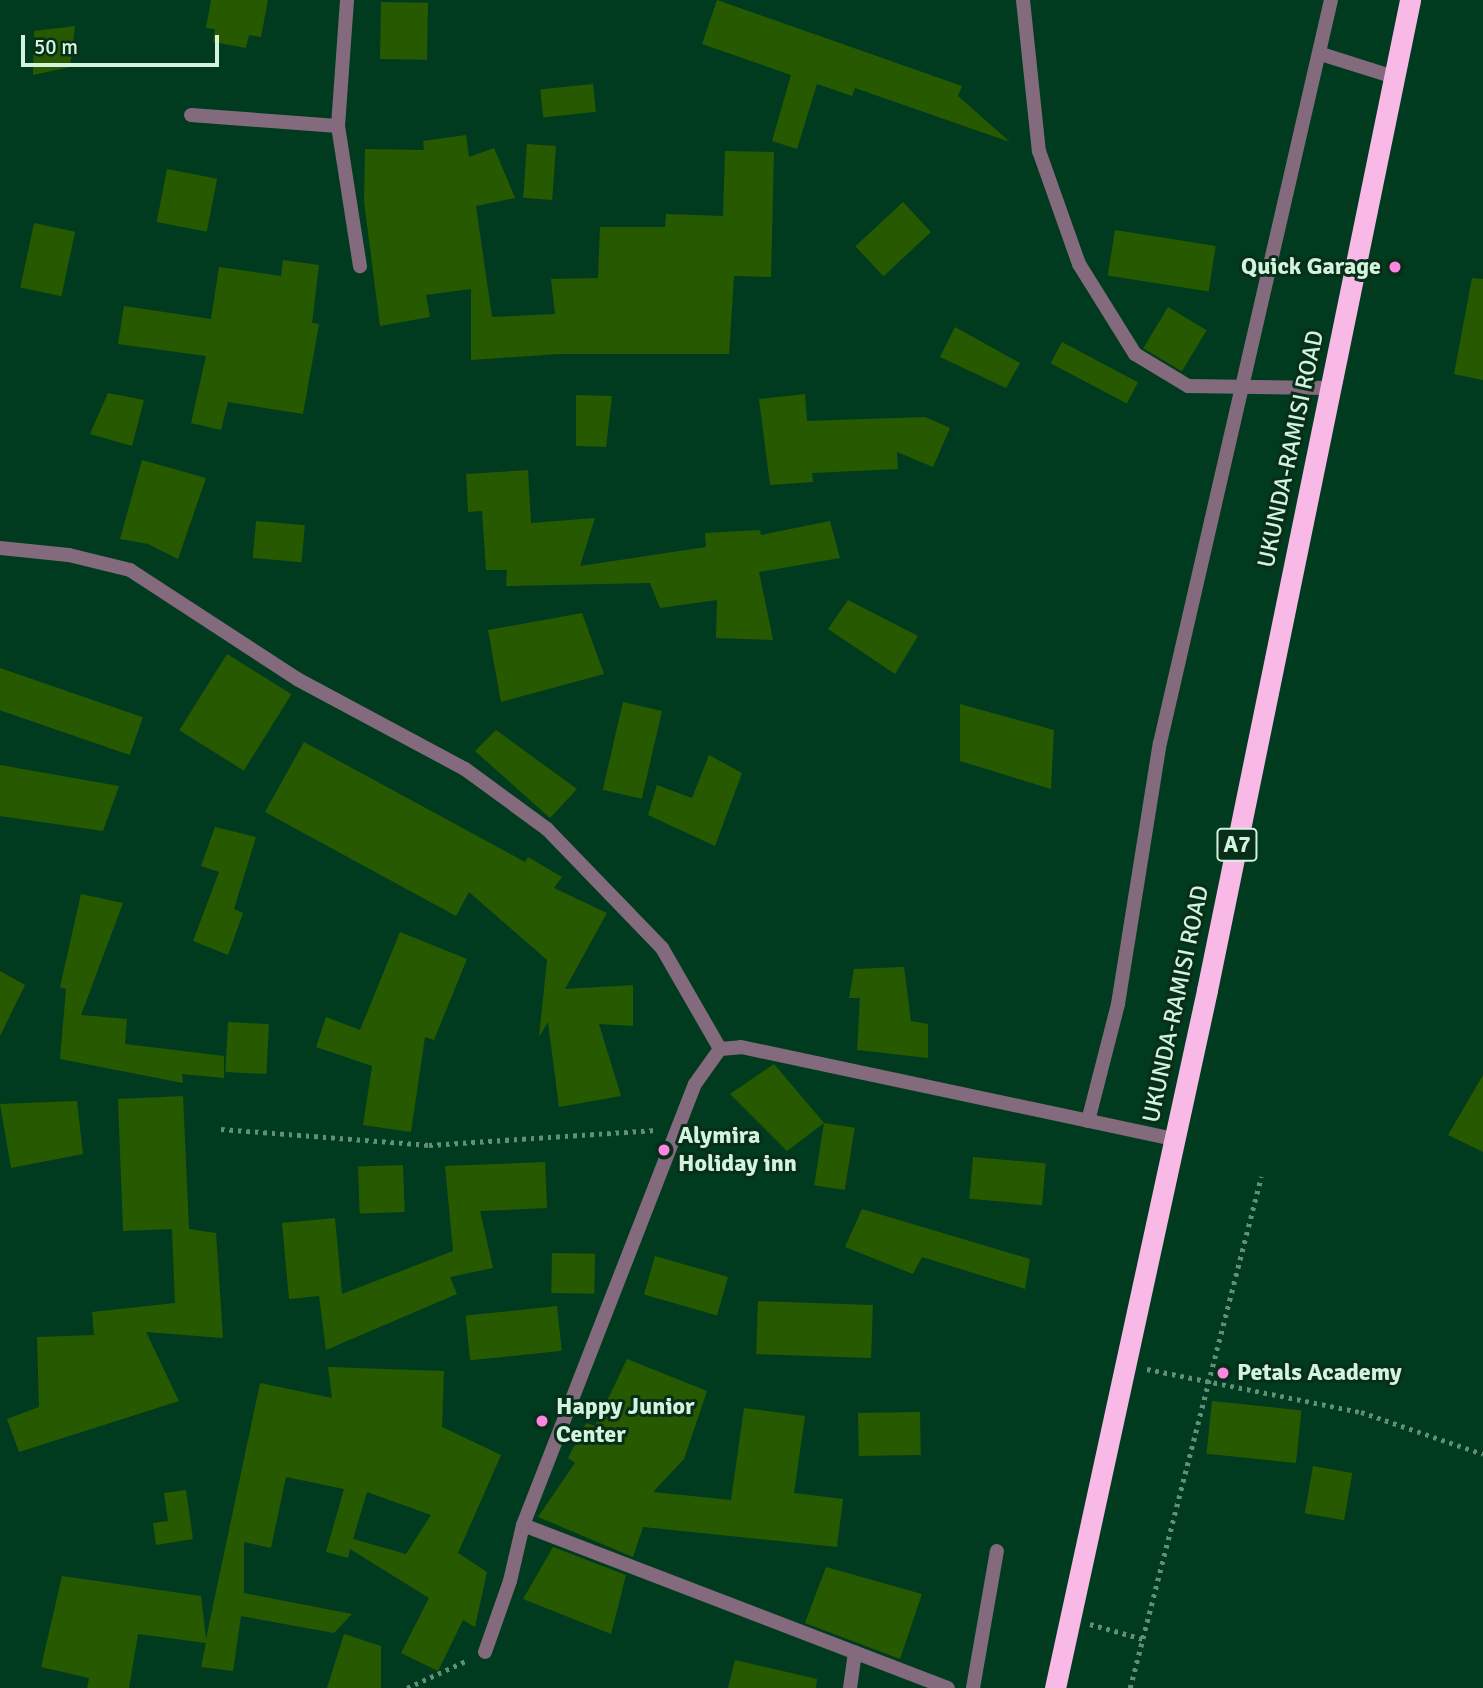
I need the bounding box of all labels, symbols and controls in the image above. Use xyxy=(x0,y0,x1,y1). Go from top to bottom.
scale bar xyxy=(24,21,222,65)
text: 50 m xyxy=(34,34,78,60)
place label: Quick Garage xyxy=(1241,253,1381,281)
marker: Quick Garage xyxy=(1387,259,1403,275)
street label: UKUNDA-RAMISI ROAD xyxy=(1252,328,1330,570)
road number: A7 xyxy=(1216,825,1258,864)
street label: UKUNDA-RAMISI ROAD xyxy=(1137,883,1215,1125)
place label: Alymira Holiday inn xyxy=(678,1122,797,1178)
marker: Alymira Holiday inn xyxy=(656,1142,672,1158)
place label: Petals Academy xyxy=(1237,1359,1402,1387)
marker: Petals Academy xyxy=(1215,1365,1231,1381)
place label: Happy Junior Center xyxy=(556,1393,695,1449)
marker: Happy Junior Center xyxy=(534,1413,550,1429)

